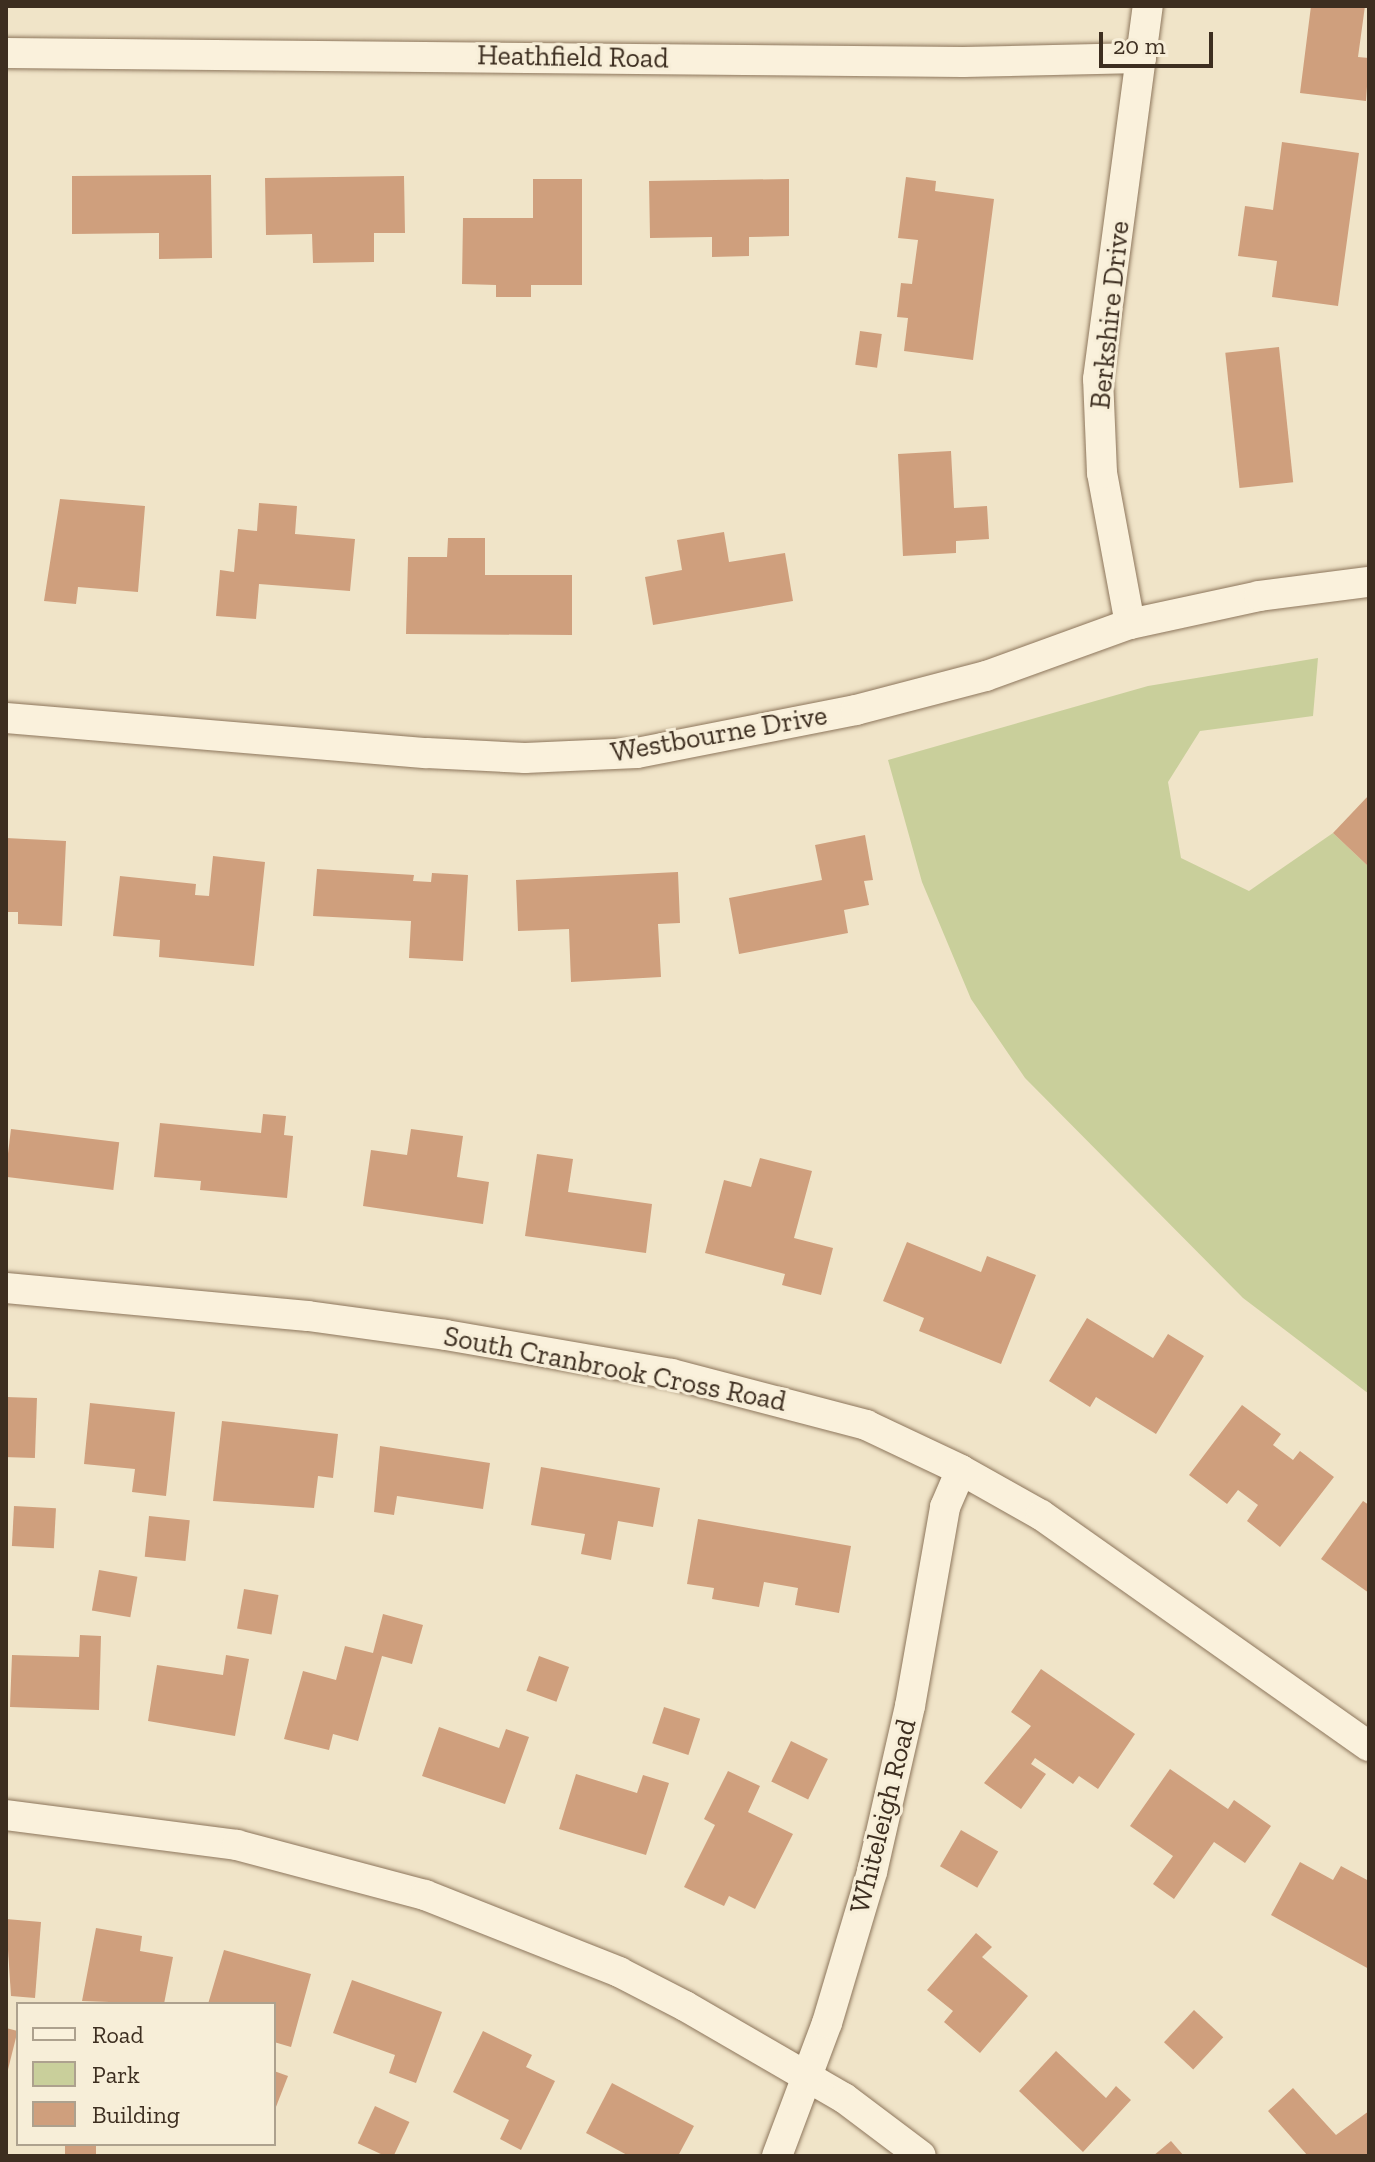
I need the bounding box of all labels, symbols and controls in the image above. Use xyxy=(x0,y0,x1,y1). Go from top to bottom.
scale bar xyxy=(1103,16,1217,66)
text: 20 m xyxy=(1113,31,1165,60)
street label: Heathfield Road xyxy=(477,39,669,75)
street label: Berkshire Drive xyxy=(1083,219,1137,411)
street label: Westbourne Drive xyxy=(608,698,830,770)
street label: South Cranbrook Cross Road xyxy=(441,1319,789,1419)
street label: Whiteleigh Road xyxy=(843,1715,923,1917)
legend xyxy=(16,2002,276,2146)
text: Road xyxy=(92,2020,144,2049)
text: Park xyxy=(92,2060,140,2089)
text: Building xyxy=(92,2100,180,2129)

